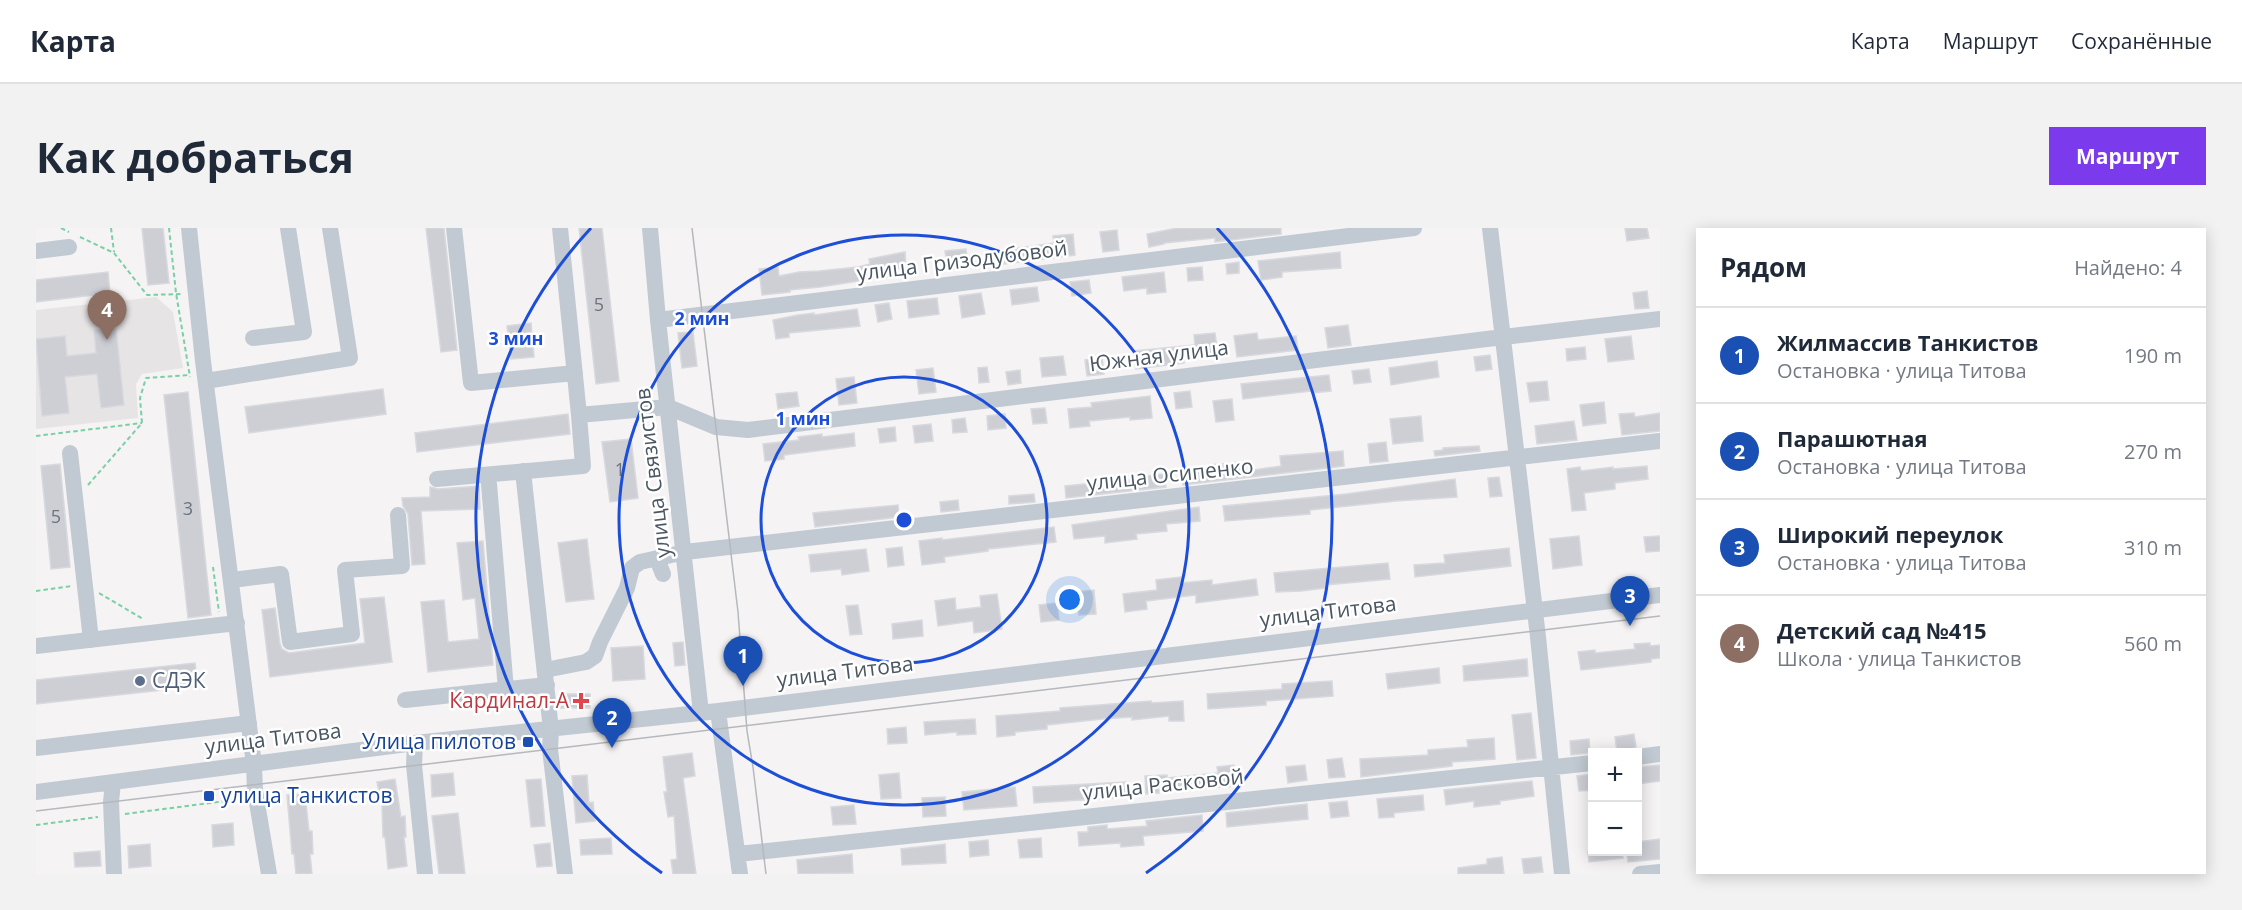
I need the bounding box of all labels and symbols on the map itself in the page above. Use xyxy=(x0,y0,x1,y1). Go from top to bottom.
street label: улица Гризодубовой xyxy=(855,233,1069,287)
pin: 4 xyxy=(88,291,126,340)
house number: 5 xyxy=(594,292,604,316)
text: 2 мин xyxy=(674,306,730,330)
text: 3 мин xyxy=(488,326,544,350)
street label: Южная улица xyxy=(1088,333,1230,377)
street label: улица Связистов xyxy=(628,386,676,560)
text: 1 мин xyxy=(775,406,831,430)
street label: улица Осипенко xyxy=(1085,451,1255,497)
house number: 1 xyxy=(615,457,625,481)
house number: 3 xyxy=(183,496,193,520)
house number: 5 xyxy=(51,504,61,528)
centre of rings xyxy=(894,510,914,530)
pin: 3 xyxy=(1610,576,1650,626)
your location xyxy=(1055,585,1084,614)
street label: улица Титова xyxy=(1258,589,1398,633)
pin: 1 xyxy=(724,636,762,686)
street label: улица Титова xyxy=(775,649,915,693)
place label: СДЭК xyxy=(152,666,206,694)
marker: СДЭК xyxy=(133,674,147,688)
place label: Кардинал-А xyxy=(449,686,570,714)
marker: Кардинал-А xyxy=(574,694,588,708)
pin: 2 xyxy=(592,698,632,748)
street label: улица Титова xyxy=(203,716,343,760)
place label: Улица пилотов xyxy=(362,727,516,755)
marker: Улица пилотов xyxy=(521,735,535,749)
street label: улица Расковой xyxy=(1081,762,1245,806)
place label: улица Танкистов xyxy=(221,781,393,809)
marker: улица Танкистов xyxy=(202,789,216,803)

